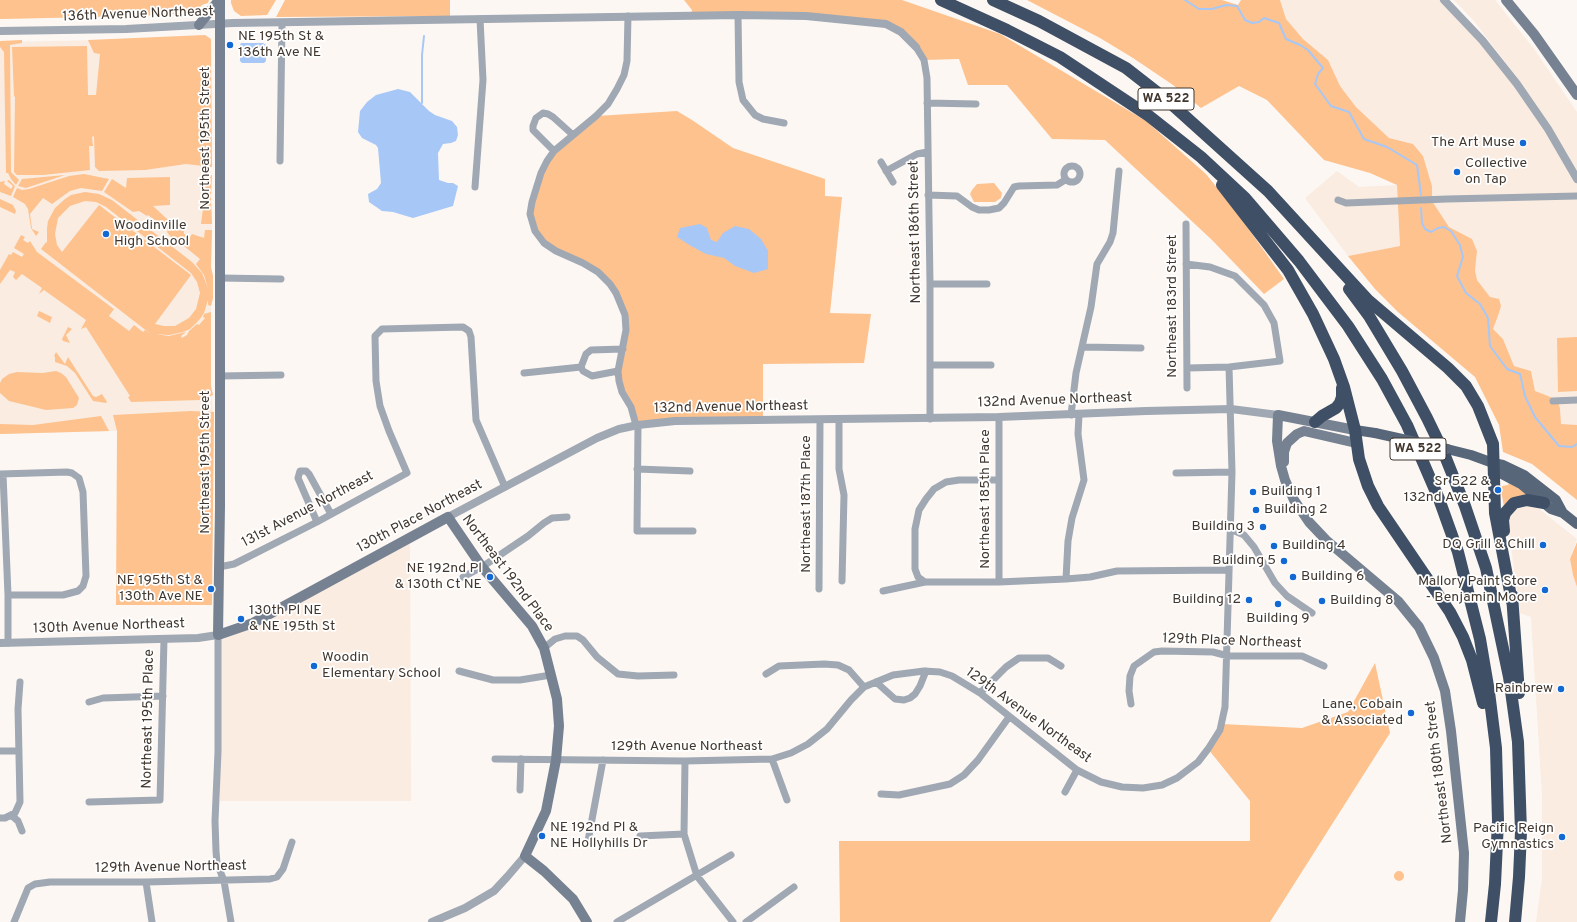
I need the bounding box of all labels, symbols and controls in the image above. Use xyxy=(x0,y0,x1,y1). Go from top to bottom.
street label: 136th Avenue Northeast xyxy=(62,4,214,26)
place label: NE 195th St & 136th Ave NE xyxy=(238,29,324,62)
marker: NE 195th St & 136th Ave NE xyxy=(225,40,235,50)
street label: Northeast 195th Street xyxy=(198,66,214,210)
road number: WA 522 xyxy=(1138,88,1194,110)
place label: The Art Muse xyxy=(1431,135,1515,151)
marker: The Art Muse xyxy=(1518,138,1528,148)
place label: Collective on Tap xyxy=(1465,156,1527,188)
street label: Northeast 186th Street xyxy=(906,160,926,304)
marker: Collective on Tap xyxy=(1452,167,1462,177)
place label: Woodinville High School xyxy=(114,218,189,250)
marker: Woodinville High School xyxy=(101,229,111,239)
street label: Northeast 183rd Street xyxy=(1165,234,1181,378)
street label: Northeast 195th Street xyxy=(198,390,214,534)
street label: 132nd Avenue Northeast xyxy=(978,390,1132,412)
street label: 132nd Avenue Northeast xyxy=(654,398,808,418)
street label: Northeast 185th Place xyxy=(978,429,994,569)
street label: Northeast 187th Place xyxy=(799,435,815,573)
road number: WA 522 xyxy=(1390,438,1446,460)
street label: 131st Avenue Northeast xyxy=(239,468,377,552)
place label: Sr 522 & 132nd Ave NE xyxy=(1404,474,1490,506)
street label: 130th Place Northeast xyxy=(354,477,486,557)
place label: Building 1 xyxy=(1261,484,1321,500)
marker: Sr 522 & 132nd Ave NE xyxy=(1493,485,1503,495)
marker: Building 1 xyxy=(1248,487,1258,497)
place label: Building 2 xyxy=(1264,502,1328,518)
marker: Building 2 xyxy=(1251,505,1261,515)
street label: Northeast 192nd Place xyxy=(457,512,557,636)
place label: Building 3 xyxy=(1192,519,1255,535)
marker: Building 3 xyxy=(1258,522,1268,532)
place label: DQ Grill & Chill xyxy=(1442,537,1535,553)
place label: Building 4 xyxy=(1282,538,1346,554)
marker: DQ Grill & Chill xyxy=(1538,540,1548,550)
marker: Building 4 xyxy=(1269,541,1279,551)
place label: Building 5 xyxy=(1212,553,1276,569)
marker: Building 5 xyxy=(1279,556,1289,566)
place label: NE 192nd Pl & 130th Ct NE xyxy=(395,561,482,594)
place label: Building 6 xyxy=(1301,569,1364,585)
marker: NE 192nd Pl & 130th Ct NE xyxy=(485,572,495,582)
marker: Building 6 xyxy=(1288,572,1298,582)
place label: NE 195th St & 130th Ave NE xyxy=(117,573,203,606)
place label: Mallory Paint Store - Benjamin Moore xyxy=(1418,574,1537,606)
marker: NE 195th St & 130th Ave NE xyxy=(206,584,216,594)
marker: Mallory Paint Store - Benjamin Moore xyxy=(1540,585,1550,595)
place label: Building 12 xyxy=(1172,592,1241,608)
place label: Building 8 xyxy=(1330,593,1394,609)
marker: Building 12 xyxy=(1244,595,1254,605)
marker: Building 8 xyxy=(1317,596,1327,606)
marker: Building 9 xyxy=(1273,599,1283,609)
place label: 130th Pl NE & NE 195th St xyxy=(249,603,335,636)
place label: Building 9 xyxy=(1246,611,1310,627)
marker: 130th Pl NE & NE 195th St xyxy=(236,614,246,624)
street label: 130th Avenue Northeast xyxy=(33,616,185,638)
street label: 129th Place Northeast xyxy=(1162,631,1302,653)
street label: Northeast 195th Place xyxy=(139,649,159,789)
place label: Woodin Elementary School xyxy=(322,650,441,682)
marker: Woodin Elementary School xyxy=(309,661,319,671)
street label: 129th Avenue Northeast xyxy=(962,665,1094,767)
place label: Rainbrew xyxy=(1495,681,1553,697)
marker: Rainbrew xyxy=(1556,684,1566,694)
place label: Lane, Cobain & Associated xyxy=(1321,697,1403,730)
street label: Northeast 180th Street xyxy=(1423,700,1457,844)
marker: Lane, Cobain & Associated xyxy=(1406,708,1416,718)
street label: 129th Avenue Northeast xyxy=(611,739,763,755)
place label: NE 192nd Pl & NE Hollyhills Dr xyxy=(550,820,648,852)
place label: Pacific Reign Gymnastics xyxy=(1473,821,1554,854)
marker: NE 192nd Pl & NE Hollyhills Dr xyxy=(537,831,547,841)
marker: Pacific Reign Gymnastics xyxy=(1557,832,1567,842)
street label: 129th Avenue Northeast xyxy=(95,858,247,878)

